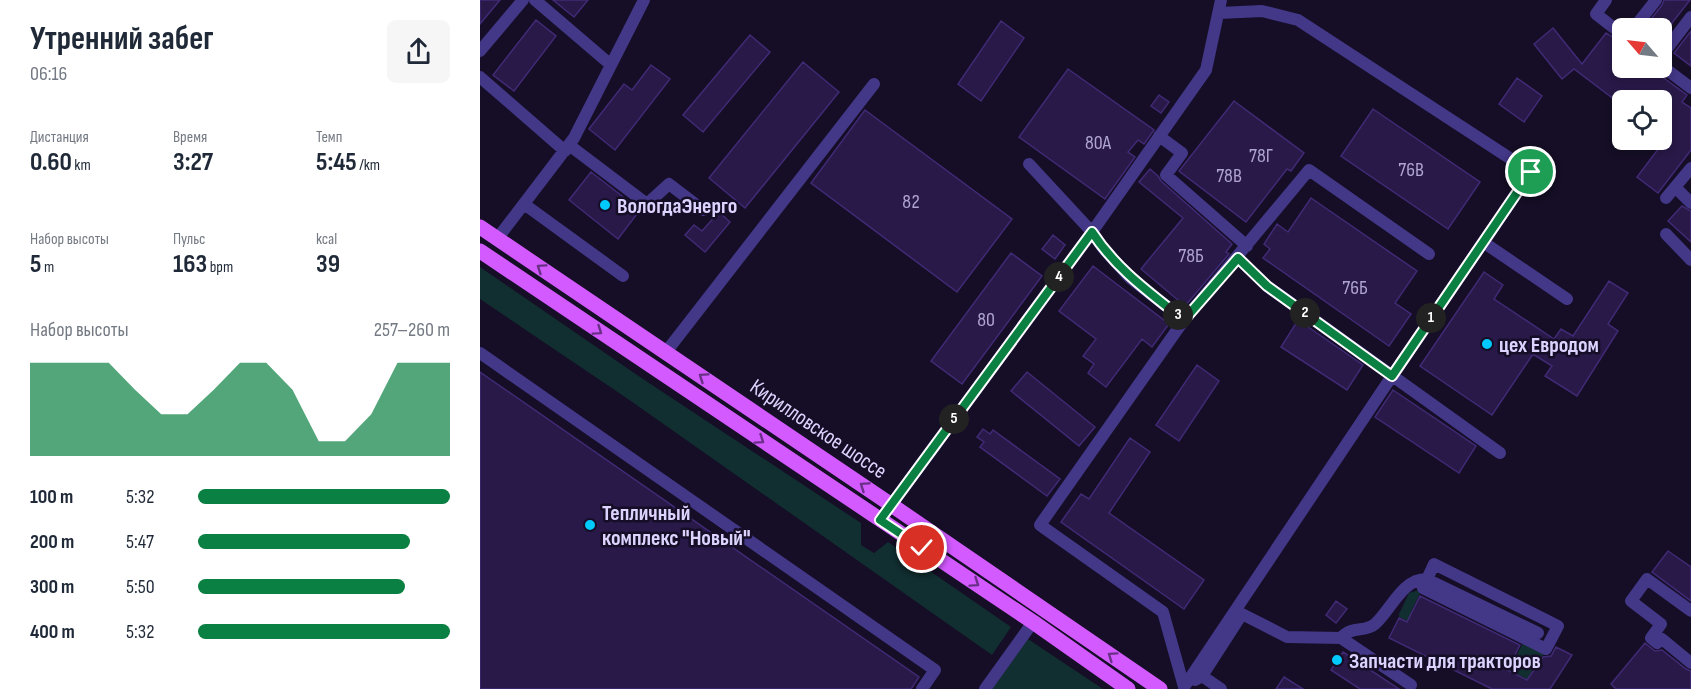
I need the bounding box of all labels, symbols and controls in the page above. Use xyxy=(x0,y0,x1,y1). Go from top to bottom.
north arrow xyxy=(1612,18,1672,78)
map controls xyxy=(1612,18,1672,150)
text: Утренний забег xyxy=(30,19,214,59)
button: share xyxy=(387,20,450,83)
text: 06:16 xyxy=(30,62,67,86)
button: locate xyxy=(1612,90,1672,150)
text: Дистанция xyxy=(30,128,89,147)
text: Время xyxy=(173,128,207,147)
text: Темп xyxy=(316,128,342,147)
house number: 80А xyxy=(1085,131,1111,155)
house number: 78Г xyxy=(1249,144,1273,168)
pin xyxy=(1505,146,1556,197)
text: 0.60 xyxy=(30,147,72,178)
text: 3:27 xyxy=(173,147,213,178)
text: 5:45 xyxy=(316,147,357,178)
icon: arrive xyxy=(1514,155,1547,188)
text: km xyxy=(72,156,91,175)
text: /km xyxy=(357,156,380,175)
house number: 76В xyxy=(1398,158,1424,182)
house number: 78В xyxy=(1216,164,1242,188)
house number: 82 xyxy=(902,190,920,214)
place label: ВологдаЭнерго xyxy=(617,193,737,220)
marker: ВологдаЭнерго xyxy=(598,198,612,212)
text: Набор высоты xyxy=(30,230,109,249)
text: Пульс xyxy=(173,230,206,249)
text: kcal xyxy=(316,230,337,249)
house number: 78Б xyxy=(1178,244,1204,268)
text: 5 xyxy=(30,249,41,280)
text: 163 xyxy=(173,249,207,280)
text: 39 xyxy=(316,249,340,280)
text: m xyxy=(41,258,54,277)
text: bpm xyxy=(207,258,233,277)
pin: 4 xyxy=(1044,262,1074,292)
one-way arrow xyxy=(537,264,547,276)
text: 4 xyxy=(1055,267,1063,286)
house number: 76Б xyxy=(1342,276,1368,300)
pin: 2 xyxy=(1290,298,1320,328)
pin: 3 xyxy=(1163,300,1193,330)
text: 2 xyxy=(1301,303,1309,322)
pin: 1 xyxy=(1416,303,1446,333)
text: 3 xyxy=(1174,305,1182,324)
house number: 80 xyxy=(977,308,995,332)
text: 1 xyxy=(1428,308,1434,327)
text: Набор высоты xyxy=(30,318,129,342)
text: 257–260 m xyxy=(374,318,450,342)
one-way arrow xyxy=(591,324,602,335)
place label: цех Евродом xyxy=(1499,332,1599,359)
marker: цех Евродом xyxy=(1480,337,1494,351)
one-way arrow xyxy=(699,373,710,384)
street label: Кирилловское шоссе xyxy=(745,373,892,485)
pin: 5 xyxy=(939,404,969,434)
text: 5 xyxy=(950,409,958,428)
one-way arrow xyxy=(754,432,764,444)
one-way arrow xyxy=(860,482,871,493)
text: 100 m xyxy=(30,485,73,509)
text: 5:32 xyxy=(126,485,154,509)
place label: Тепличный комплекс "Новый" xyxy=(602,500,750,552)
marker: Тепличный комплекс "Новый" xyxy=(583,518,597,532)
pin xyxy=(896,522,947,573)
text: 200 m xyxy=(30,530,74,554)
text: 5:47 xyxy=(126,530,154,554)
icon: check xyxy=(905,531,938,564)
text: 300 m xyxy=(30,575,74,599)
text: 5:50 xyxy=(126,575,155,599)
one-way arrow xyxy=(968,576,979,587)
text: 400 m xyxy=(30,620,75,644)
text: 5:32 xyxy=(126,620,154,644)
place label: Запчасти для тракторов xyxy=(1349,648,1541,675)
one-way arrow xyxy=(1107,652,1118,663)
marker: Запчасти для тракторов xyxy=(1330,653,1344,667)

